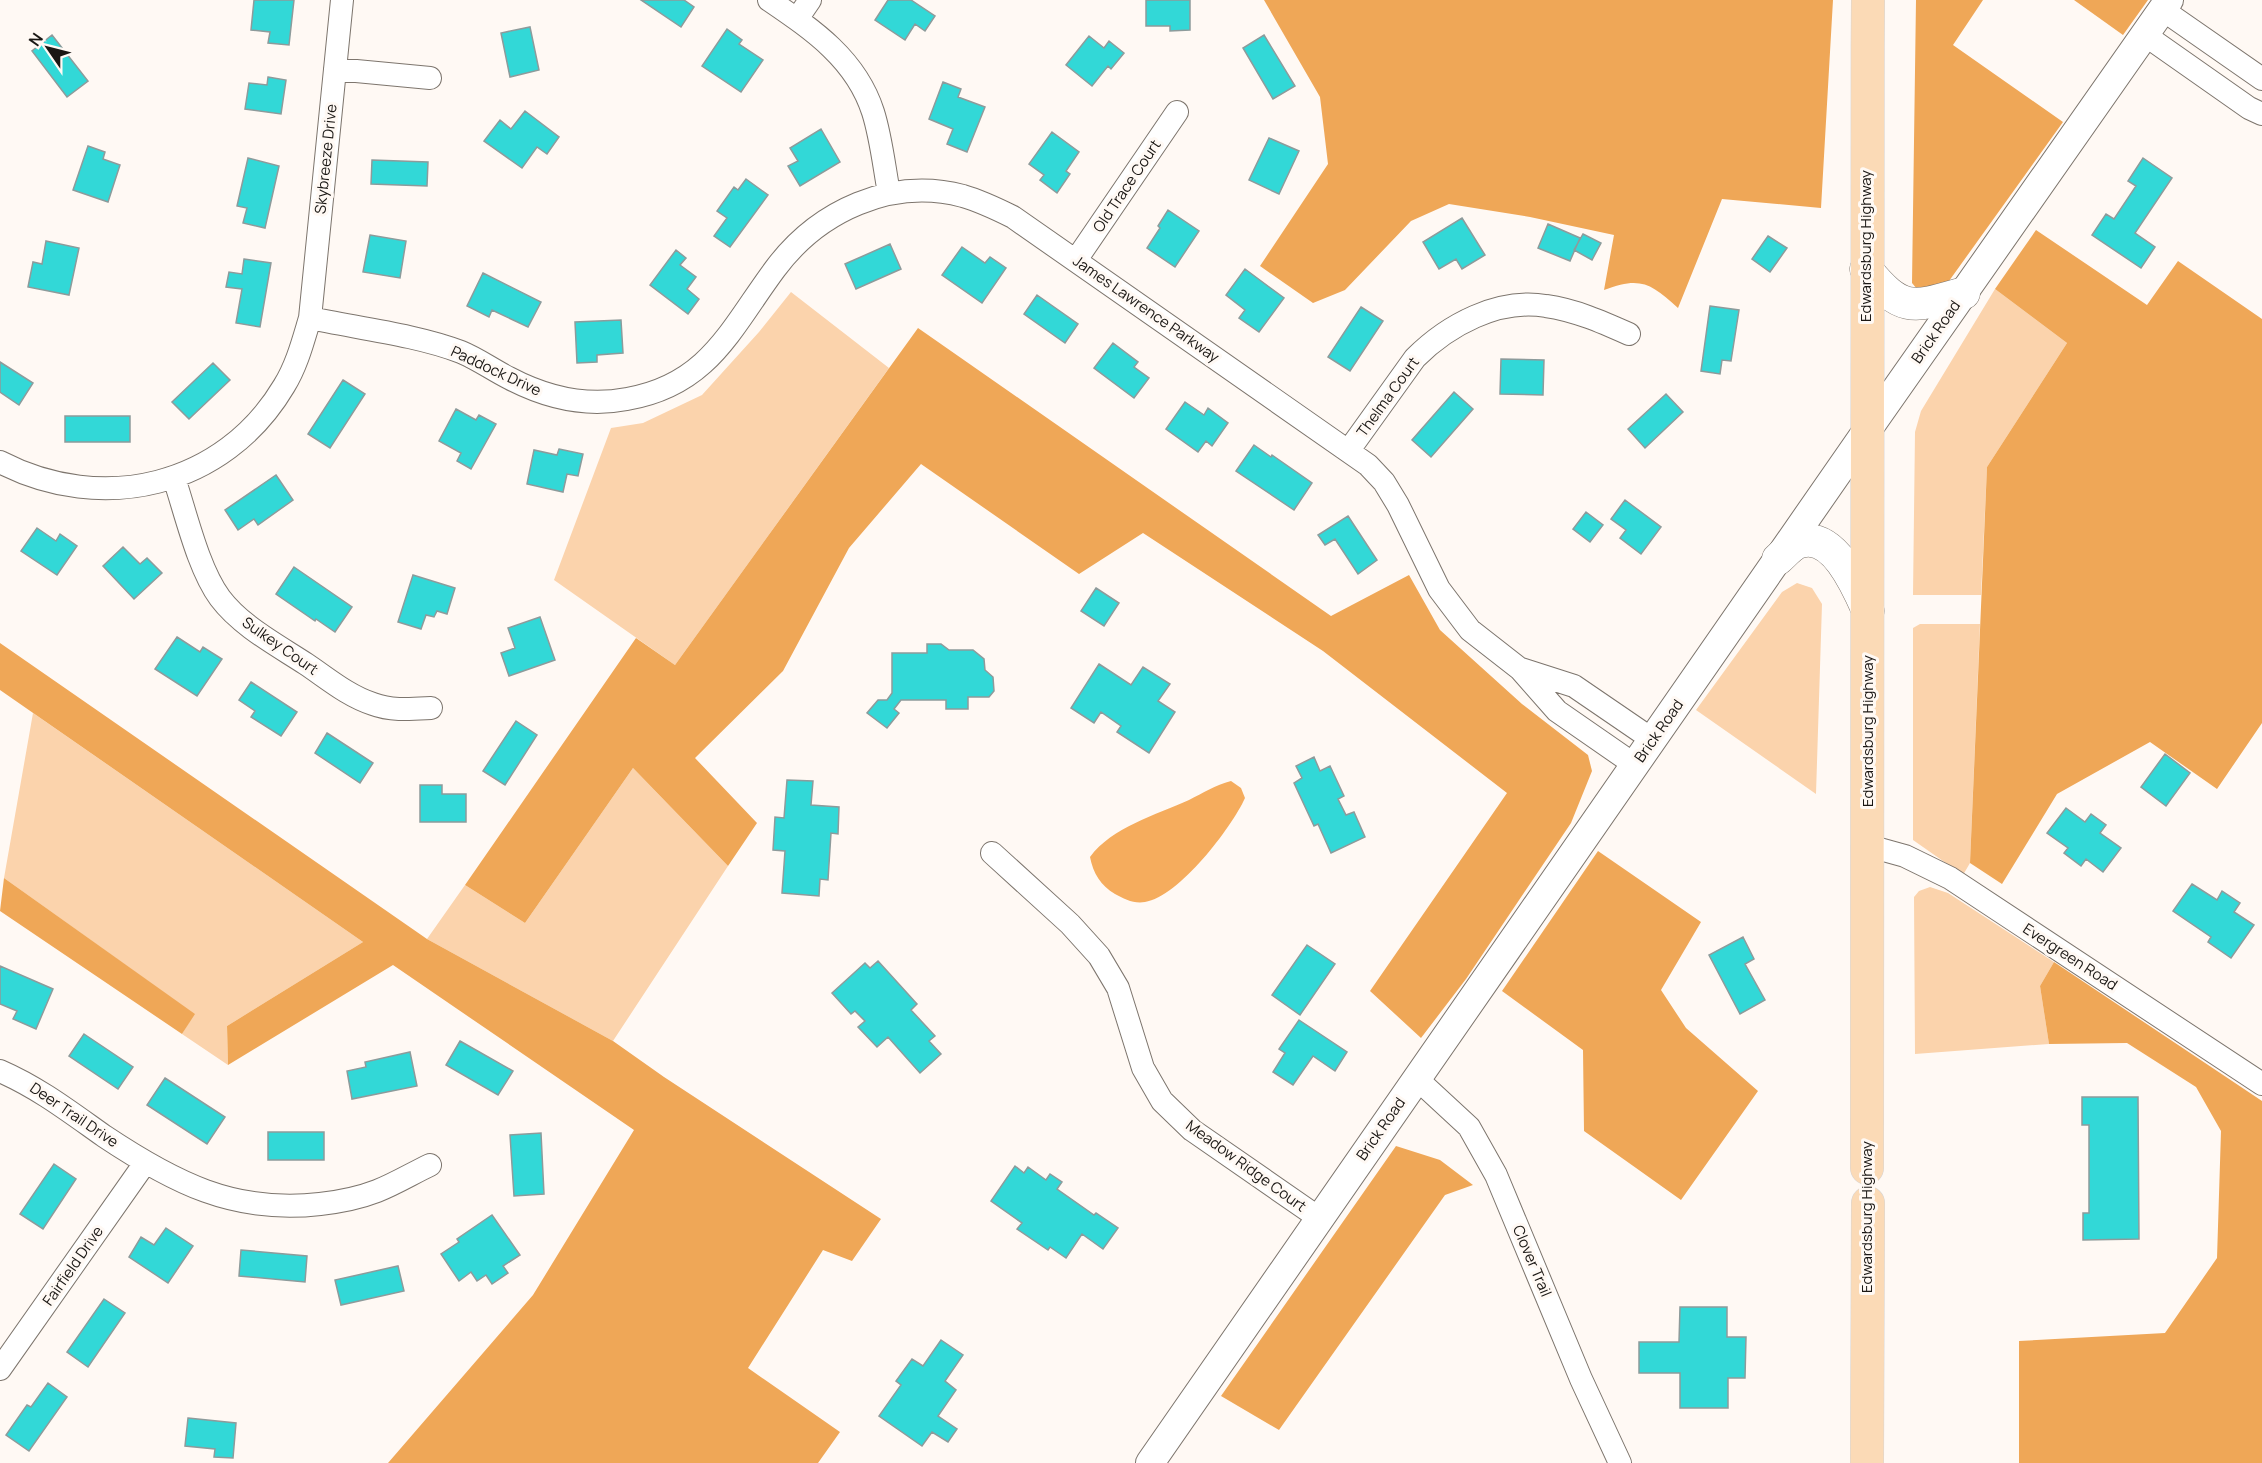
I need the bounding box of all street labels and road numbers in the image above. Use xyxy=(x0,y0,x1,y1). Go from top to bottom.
street label: Skybreeze Drive xyxy=(309,103,342,215)
street label: Old Trace Court xyxy=(1088,135,1165,236)
street label: Edwardsburg Highway xyxy=(1855,170,1876,322)
street label: James Lawrence Parkway xyxy=(1069,250,1224,367)
street label: Brick Road xyxy=(1906,296,1965,367)
street label: Paddock Drive xyxy=(448,340,545,401)
street label: Thelma Court xyxy=(1351,352,1424,441)
street label: Sulkey Court xyxy=(238,612,323,680)
street label: Edwardsburg Highway xyxy=(1857,655,1878,807)
street label: Brick Road xyxy=(1629,695,1688,766)
street label: Evergreen Road xyxy=(2019,918,2122,995)
street label: Deer Trail Drive xyxy=(26,1077,123,1152)
street label: Brick Road xyxy=(1351,1093,1410,1164)
street label: Meadow Ridge Court xyxy=(1182,1115,1311,1216)
street label: Edwardsburg Highway xyxy=(1856,1141,1877,1293)
street label: Fairfield Drive xyxy=(37,1222,108,1310)
street label: Clover Trail xyxy=(1508,1222,1557,1300)

